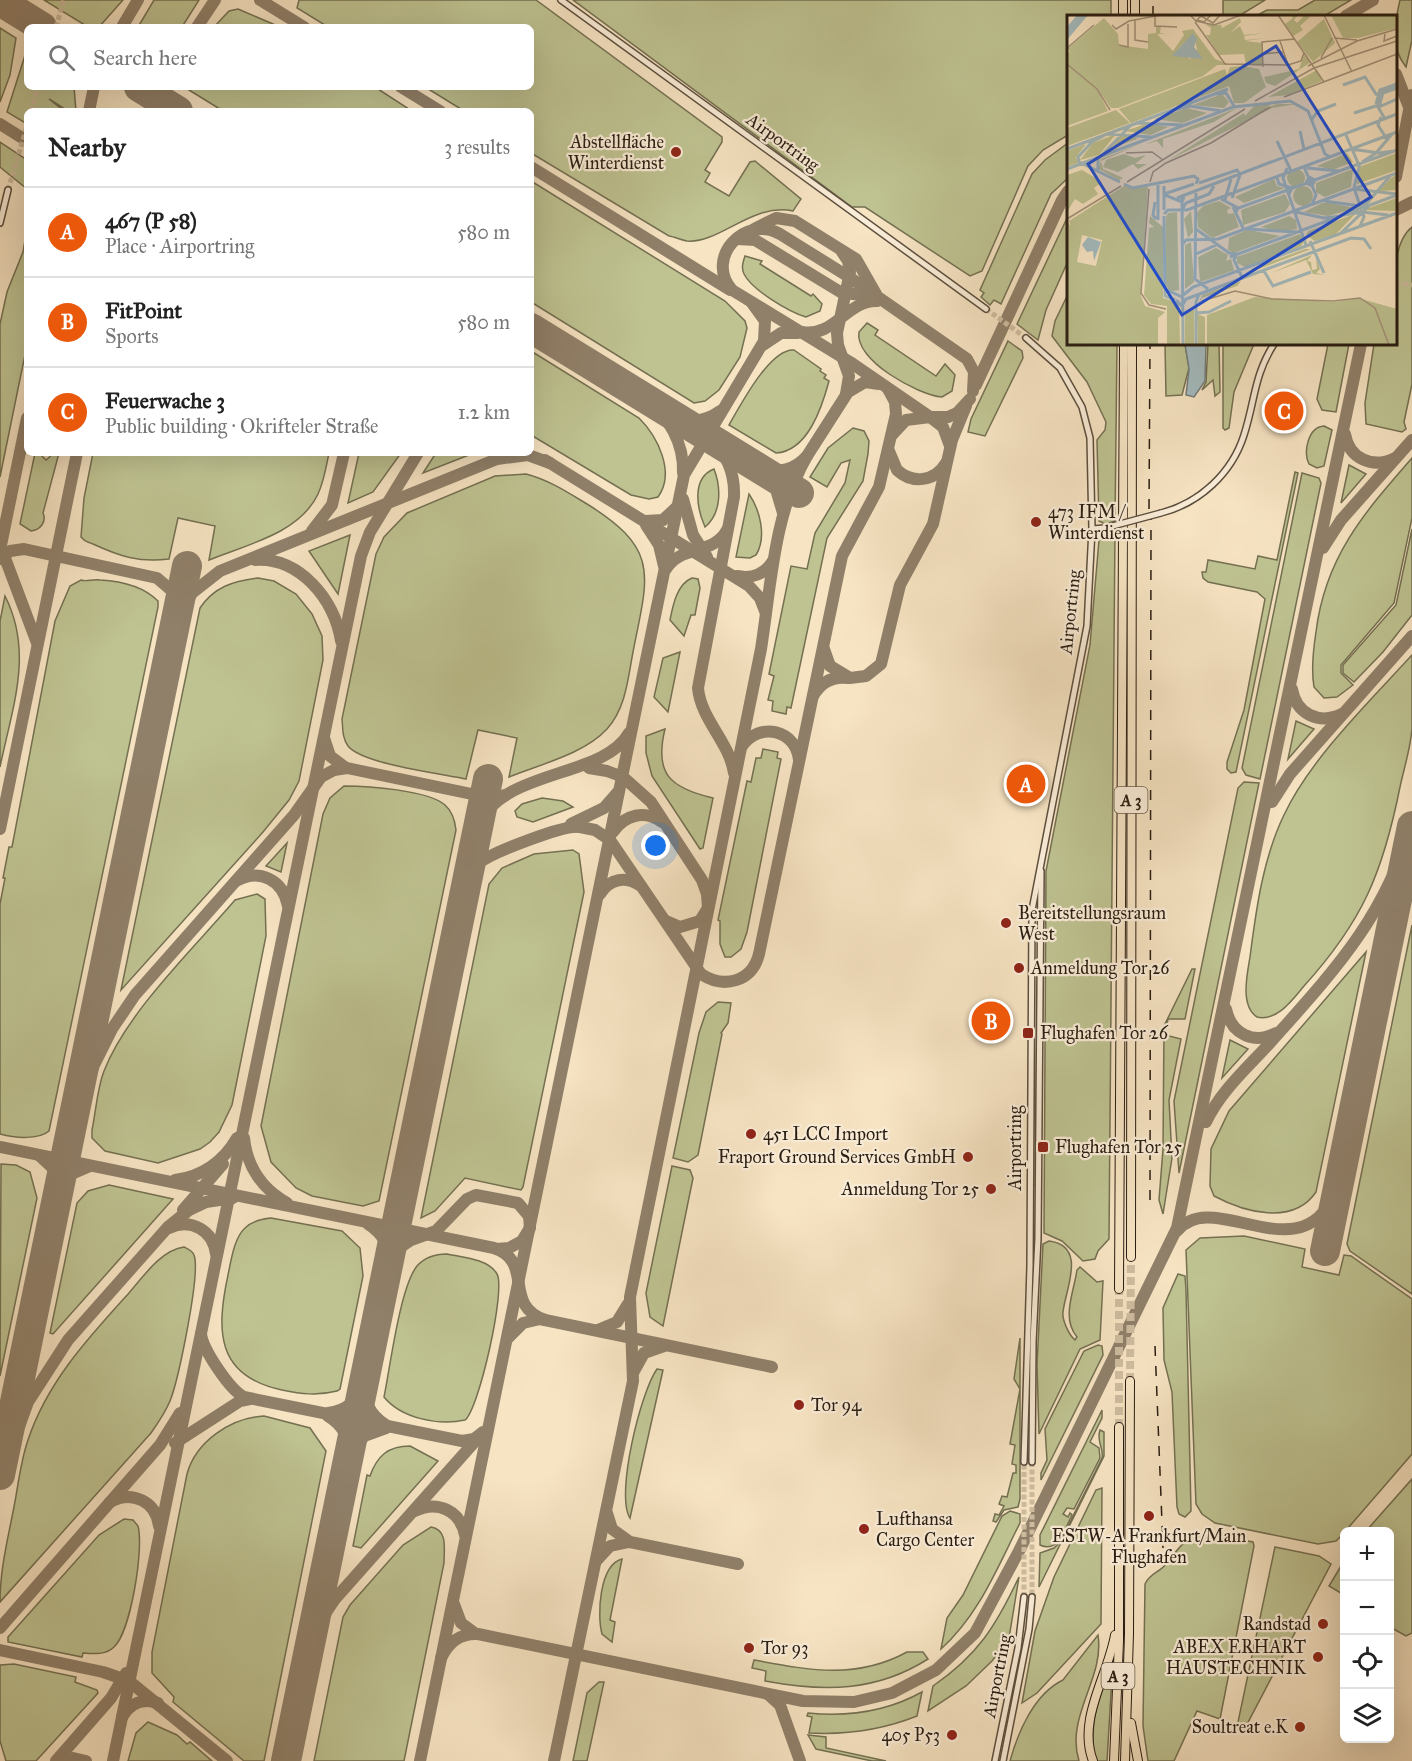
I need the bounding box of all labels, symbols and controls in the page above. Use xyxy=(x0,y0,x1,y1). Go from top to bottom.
inset map xyxy=(1067,15,1397,345)
search box xyxy=(24,24,534,90)
icon: search xyxy=(45,41,78,74)
text: Search here xyxy=(93,44,197,71)
street label: Airportring xyxy=(741,108,824,177)
text: Nearby xyxy=(48,131,126,163)
place label: Abstellfläche Winterdienst xyxy=(568,131,665,174)
text: 3 results xyxy=(444,135,510,159)
marker: Abstellfläche Winterdienst xyxy=(669,145,683,159)
text: 467 (P 58) xyxy=(105,207,197,234)
text: A xyxy=(61,220,74,244)
text: 580 m xyxy=(457,220,510,244)
text: Place · Airportring xyxy=(105,234,254,258)
text: FitPoint xyxy=(105,297,182,324)
text: B xyxy=(61,310,74,334)
text: 580 m xyxy=(457,310,510,334)
text: Sports xyxy=(105,324,159,348)
text: Feuerwache 3 xyxy=(105,387,225,414)
pin: C xyxy=(1264,388,1304,434)
text: C xyxy=(61,400,74,424)
text: 1.2 km xyxy=(458,400,510,424)
text: Public building · Okrifteler Straße xyxy=(105,414,378,438)
place label: 473 IFM / Winterdienst xyxy=(1048,501,1145,544)
marker: 473 IFM / Winterdienst xyxy=(1029,515,1043,529)
street label: Airportring xyxy=(1055,568,1086,656)
pin: A xyxy=(1006,762,1046,806)
road number: A 3 xyxy=(1114,787,1148,813)
your location xyxy=(641,831,670,860)
place label: Bereitstellungsraum West xyxy=(1018,902,1166,945)
marker: Bereitstellungsraum West xyxy=(999,916,1013,930)
place label: Anmeldung Tor 26 xyxy=(1030,957,1170,980)
marker: Anmeldung Tor 26 xyxy=(1012,961,1026,975)
pin: B xyxy=(972,998,1010,1044)
place label: Flughafen Tor 26 xyxy=(1040,1022,1169,1045)
marker: Flughafen Tor 26 xyxy=(1021,1026,1035,1040)
street label: Airportring xyxy=(1004,1105,1027,1191)
place label: 451 LCC Import xyxy=(763,1123,889,1145)
marker: 451 LCC Import xyxy=(744,1127,758,1141)
place label: Flughafen Tor 25 xyxy=(1055,1136,1182,1159)
marker: Flughafen Tor 25 xyxy=(1036,1140,1050,1154)
place label: Fraport Ground Services GmbH xyxy=(718,1146,956,1168)
marker: Fraport Ground Services GmbH xyxy=(961,1150,975,1164)
place label: Anmeldung Tor 25 xyxy=(840,1178,980,1201)
marker: Anmeldung Tor 25 xyxy=(984,1182,998,1196)
place label: Tor 94 xyxy=(811,1394,862,1416)
marker: Tor 94 xyxy=(792,1398,806,1412)
place label: Lufthansa Cargo Center xyxy=(876,1508,974,1552)
marker: ESTW-A Frankfurt/Main Flughafen xyxy=(1142,1509,1156,1523)
marker: Lufthansa Cargo Center xyxy=(857,1522,871,1536)
place label: ESTW-A Frankfurt/Main Flughafen xyxy=(1052,1525,1246,1569)
map controls xyxy=(1340,1527,1394,1743)
button: + xyxy=(1340,1527,1394,1581)
button: − xyxy=(1340,1581,1394,1635)
place label: Randstad xyxy=(1242,1613,1311,1635)
marker: Randstad xyxy=(1316,1617,1330,1631)
street label: Airportring xyxy=(978,1632,1017,1721)
button: locate xyxy=(1340,1635,1394,1689)
place label: ABEX ERHART HAUSTECHNIK xyxy=(1166,1636,1307,1679)
place label: Tor 93 xyxy=(761,1637,808,1659)
marker: Tor 93 xyxy=(742,1641,756,1655)
marker: ABEX ERHART HAUSTECHNIK xyxy=(1311,1650,1325,1664)
road number: A 3 xyxy=(1102,1663,1134,1689)
button: layers xyxy=(1340,1689,1394,1743)
place label: Soultreat e.K xyxy=(1192,1716,1289,1738)
marker: Soultreat e.K xyxy=(1293,1720,1307,1734)
place label: 405 P53 xyxy=(881,1724,940,1746)
marker: 405 P53 xyxy=(945,1728,959,1742)

